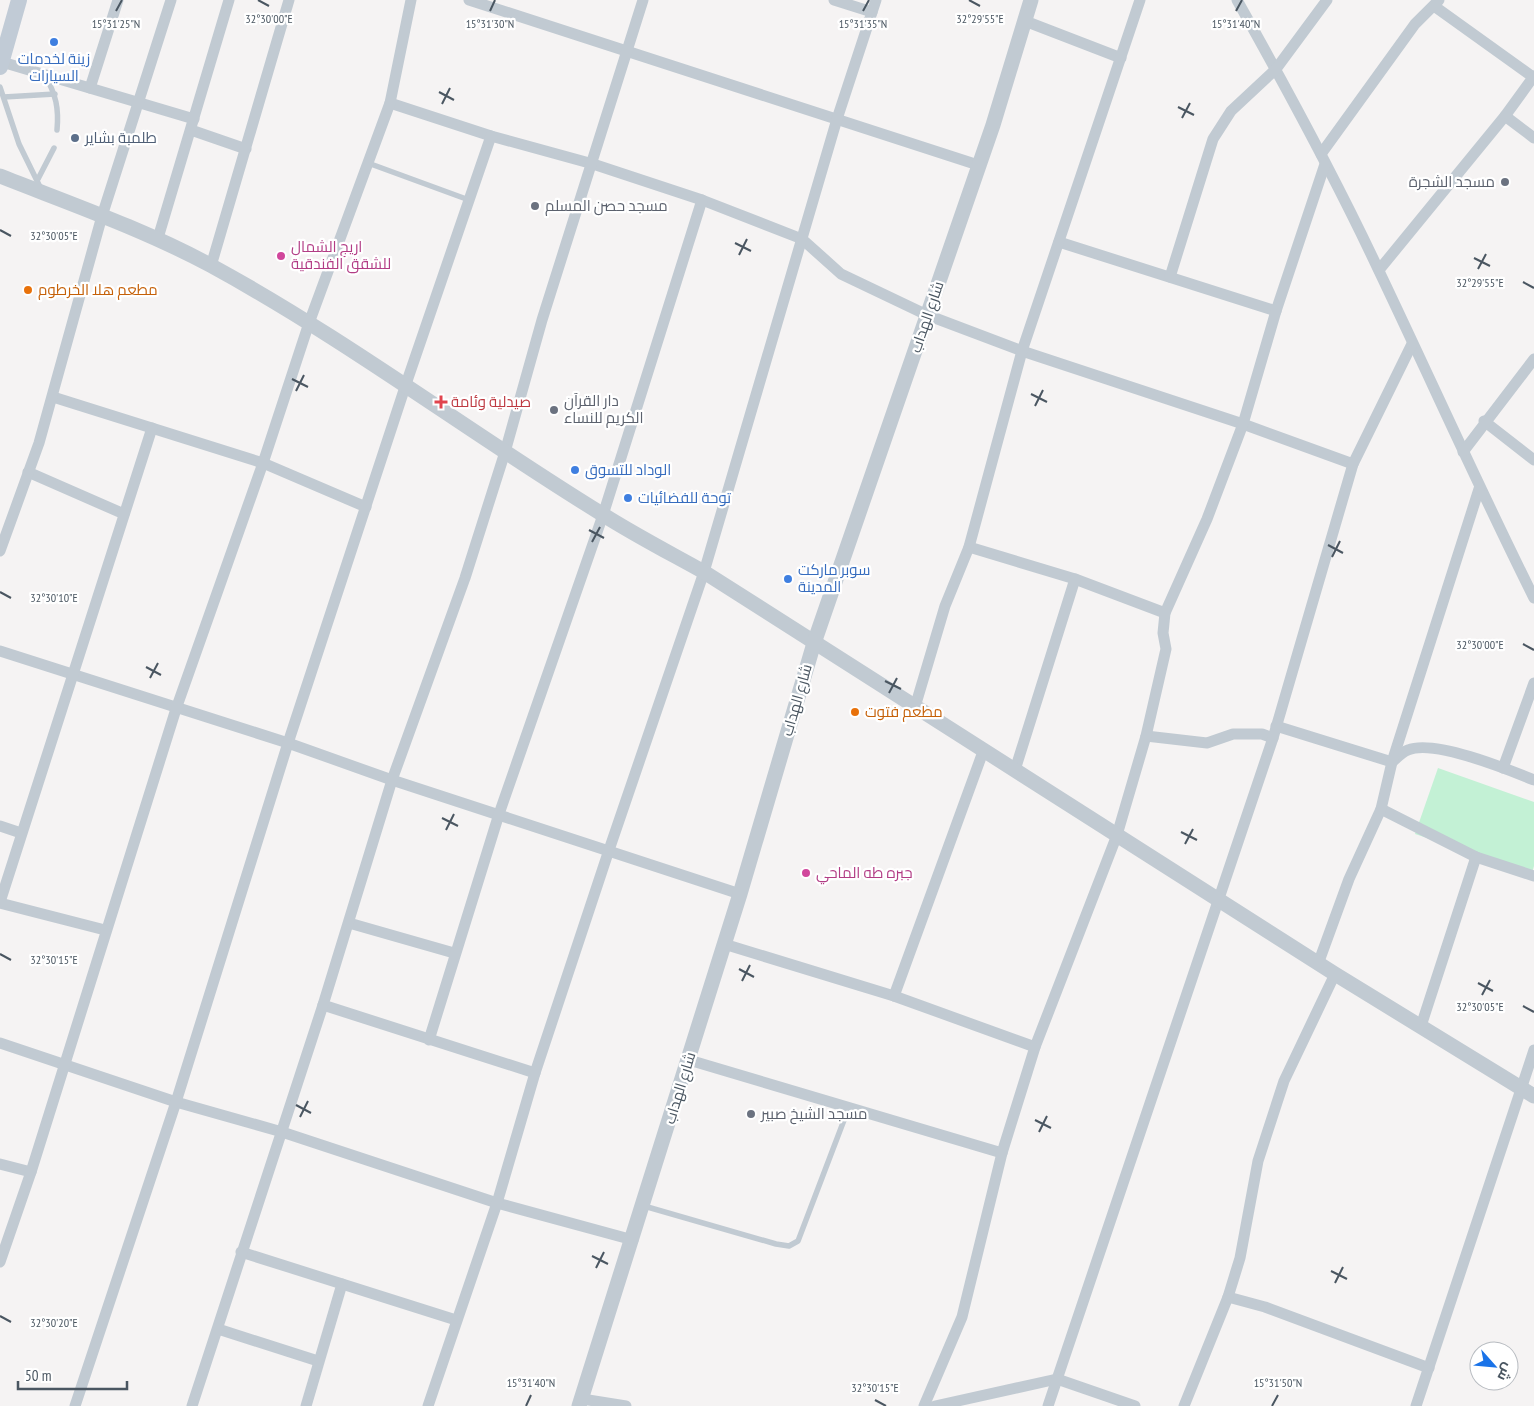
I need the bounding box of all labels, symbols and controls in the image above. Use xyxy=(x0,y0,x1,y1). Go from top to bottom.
text: 32°30'00"E xyxy=(245,11,293,26)
text: 32°29'55"E xyxy=(956,11,1004,26)
text: 15°31'25"N xyxy=(92,16,140,31)
text: 15°31'30"N xyxy=(466,16,514,31)
text: 15°31'35"N xyxy=(839,16,887,31)
text: 15°31'40"N xyxy=(1212,16,1260,31)
marker: زينة لخدمات السيارات xyxy=(48,36,60,48)
place label: زينة لخدمات السيارات xyxy=(18,49,90,85)
place label: طلمبة بشاير xyxy=(84,128,157,147)
marker: طلمبة بشاير xyxy=(69,132,81,144)
place label: مسجد الشجرة xyxy=(1409,172,1495,191)
marker: مسجد الشجرة xyxy=(1499,176,1511,188)
place label: مسجد حصن المسلم xyxy=(545,196,668,216)
marker: مسجد حصن المسلم xyxy=(529,200,541,212)
text: 32°30'05"E xyxy=(30,228,78,243)
place label: اريج الشمال للشقق الفندقية xyxy=(291,237,391,274)
marker: اريج الشمال للشقق الفندقية xyxy=(275,250,287,262)
text: 32°29'55"E xyxy=(1456,275,1504,290)
street label: شارع الهداب xyxy=(905,279,949,356)
place label: مطعم هلا الخرطوم xyxy=(38,280,158,300)
marker: مطعم هلا الخرطوم xyxy=(22,284,34,296)
place label: دار القرآن الكريم للنساء xyxy=(564,391,643,428)
place label: صيدلية وئامة xyxy=(451,392,531,411)
marker: صيدلية وئامة xyxy=(435,396,447,408)
marker: دار القرآن الكريم للنساء xyxy=(548,404,560,416)
place label: الوداد للتسوق xyxy=(585,460,671,480)
marker: الوداد للتسوق xyxy=(569,464,581,476)
place label: توحة للفضائيات xyxy=(638,488,731,507)
marker: توحة للفضائيات xyxy=(622,492,634,504)
place label: سوبر ماركت المدينة xyxy=(798,560,870,596)
marker: سوبر ماركت المدينة xyxy=(782,573,794,585)
text: 32°30'10"E xyxy=(30,590,78,605)
text: 32°30'00"E xyxy=(1456,637,1504,652)
street label: شارع الهداب xyxy=(777,662,818,739)
place label: مطعم فتوت xyxy=(865,702,943,722)
marker: مطعم فتوت xyxy=(849,706,861,718)
place label: جبره طه الماحي xyxy=(816,863,912,885)
marker: جبره طه الماحي xyxy=(800,867,812,879)
text: 32°30'15"E xyxy=(30,952,78,967)
text: 32°30'05"E xyxy=(1456,999,1504,1014)
street label: شارع الهداب xyxy=(660,1050,701,1127)
place label: مسجد الشيخ صبير xyxy=(760,1104,867,1125)
marker: مسجد الشيخ صبير xyxy=(745,1108,757,1120)
text: 32°30'20"E xyxy=(30,1315,78,1330)
north arrow xyxy=(1469,1341,1519,1391)
scale bar xyxy=(18,1358,126,1390)
text: ش xyxy=(1493,1360,1518,1384)
text: 50 m xyxy=(25,1366,51,1385)
text: 15°31'40"N xyxy=(507,1375,555,1390)
text: 15°31'50"N xyxy=(1254,1375,1302,1390)
text: 32°30'15"E xyxy=(851,1380,899,1395)

